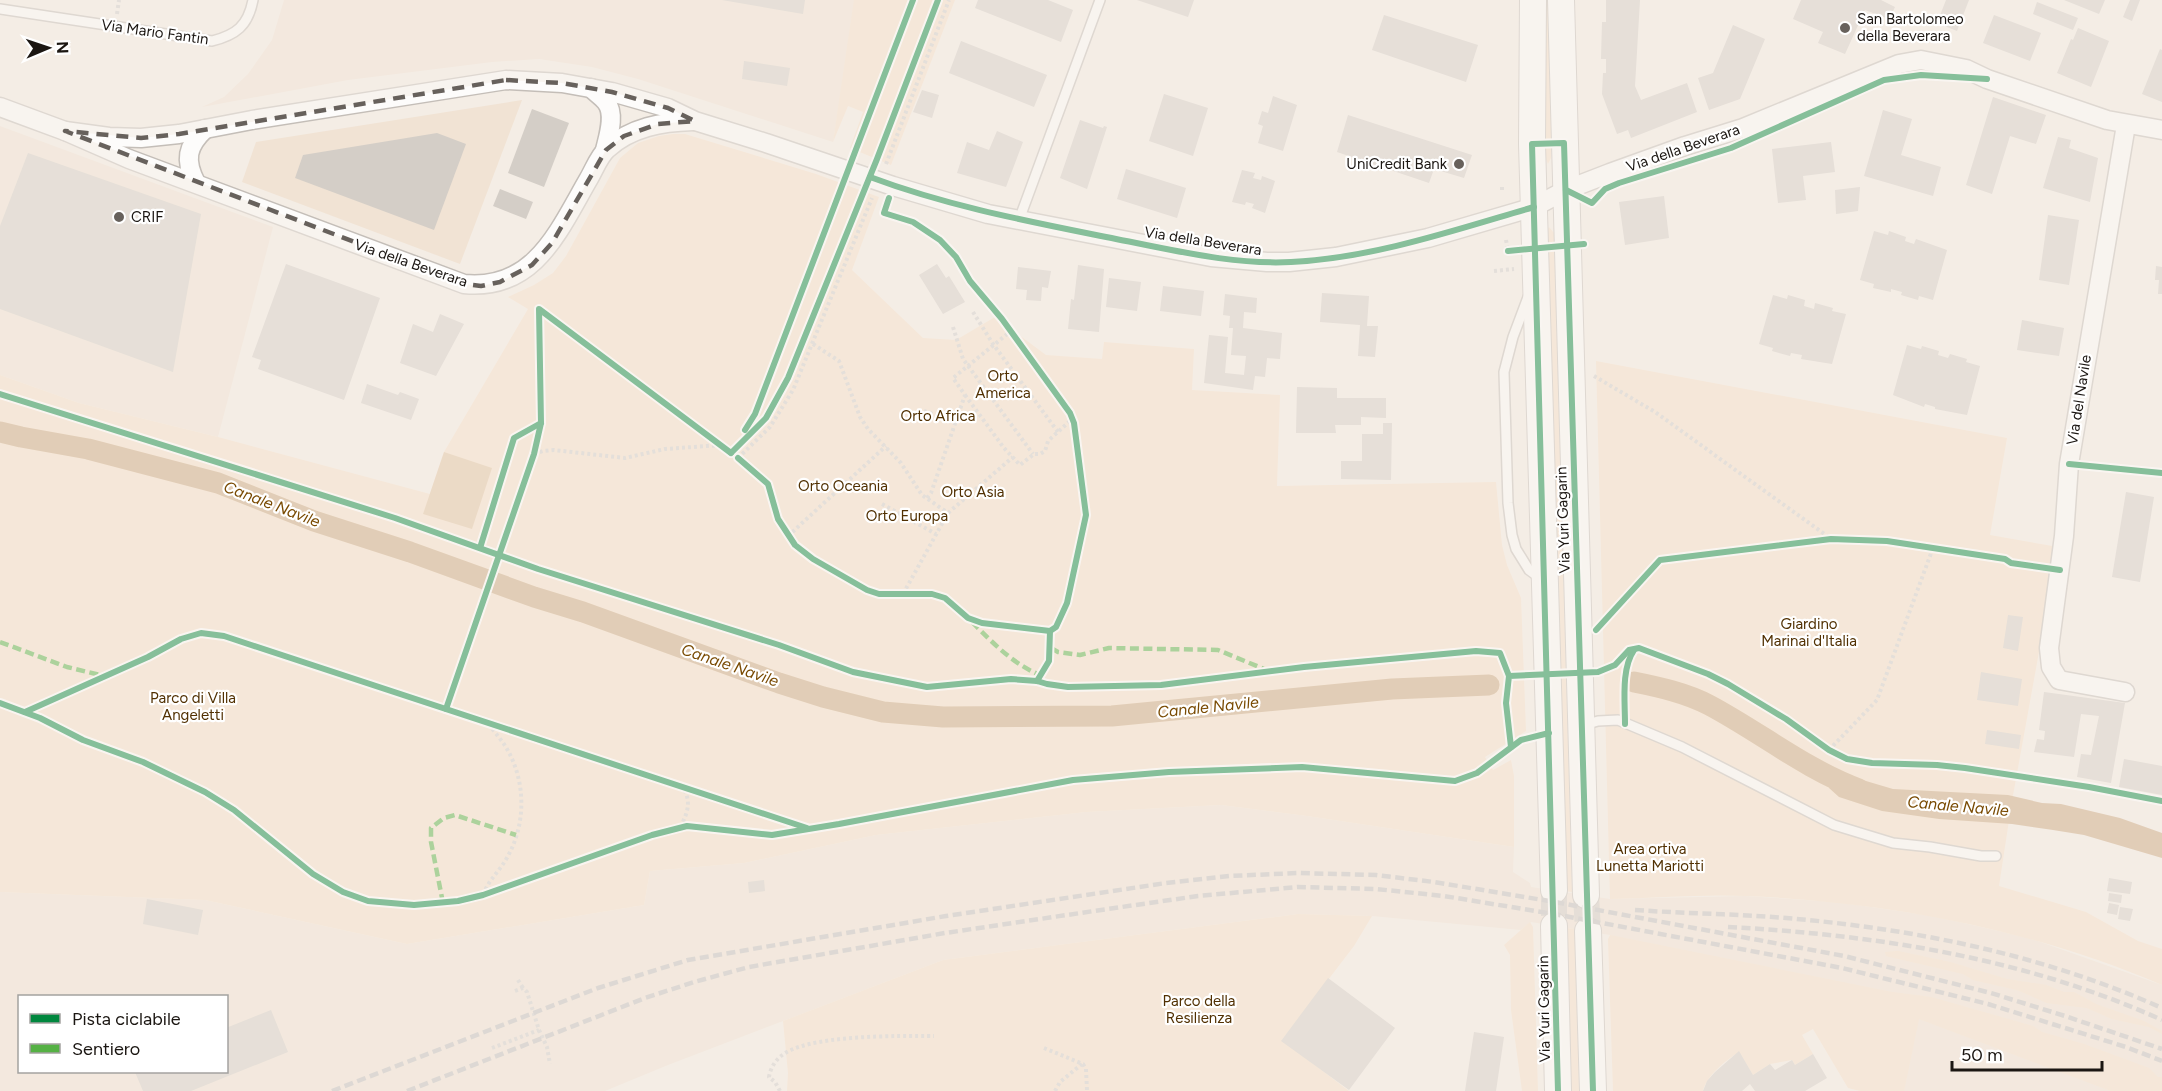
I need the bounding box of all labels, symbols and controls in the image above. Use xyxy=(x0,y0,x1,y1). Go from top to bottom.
place label: San Bartolomeo della Beverara xyxy=(1857,10,1964,45)
street label: Via Mario Fantin xyxy=(100,16,210,48)
north arrow xyxy=(18,18,78,78)
marker: San Bartolomeo della Beverara xyxy=(1838,21,1852,35)
text: N xyxy=(53,41,72,54)
street label: Via della Beverara xyxy=(1624,120,1742,176)
place label: UniCredit Bank xyxy=(1346,155,1448,173)
marker: UniCredit Bank xyxy=(1452,157,1466,171)
place label: CRIF xyxy=(131,208,163,226)
marker: CRIF xyxy=(112,210,126,224)
street label: Via della Beverara xyxy=(1143,223,1263,259)
street label: Via della Beverara xyxy=(352,235,470,291)
street label: Via del Navile xyxy=(2063,354,2095,446)
park label: Orto America xyxy=(975,367,1031,402)
park label: Orto Africa xyxy=(901,407,975,425)
street label: Via Yuri Gagarin xyxy=(1552,466,1574,574)
water label: Canale Navile xyxy=(221,477,323,531)
park label: Orto Oceania xyxy=(798,477,888,495)
park label: Orto Asia xyxy=(941,483,1005,501)
park label: Orto Europa xyxy=(866,507,948,525)
park label: Giardino Marinai d'Italia xyxy=(1761,615,1857,650)
water label: Canale Navile xyxy=(679,639,781,691)
park label: Parco di Villa Angeletti xyxy=(150,689,236,724)
water label: Canale Navile xyxy=(1156,692,1260,722)
water label: Canale Navile xyxy=(1907,792,2010,820)
park label: Area ortiva Lunetta Mariotti xyxy=(1596,840,1704,875)
street label: Via Yuri Gagarin xyxy=(1534,955,1554,1063)
park label: Parco della Resilienza xyxy=(1162,992,1236,1027)
legend xyxy=(18,995,228,1073)
text: Pista ciclabile xyxy=(72,1008,181,1030)
scale bar xyxy=(1952,1034,2102,1072)
text: Sentiero xyxy=(72,1038,140,1060)
text: 50 m xyxy=(1961,1044,2003,1066)

